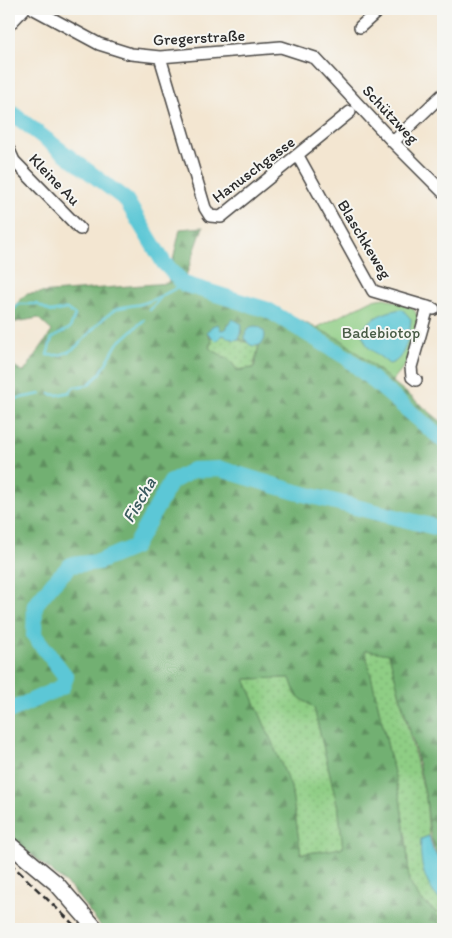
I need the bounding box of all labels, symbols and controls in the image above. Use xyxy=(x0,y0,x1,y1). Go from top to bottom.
street label: Gregerstraße xyxy=(152,26,246,49)
street label: Schützweg xyxy=(359,81,423,148)
street label: Hanuschgasse xyxy=(208,132,298,207)
street label: Kleine Au xyxy=(25,149,84,210)
street label: Blaschkeweg xyxy=(334,196,396,283)
park label: Badebiotop xyxy=(342,323,420,342)
water label: Fischa xyxy=(117,473,161,526)

